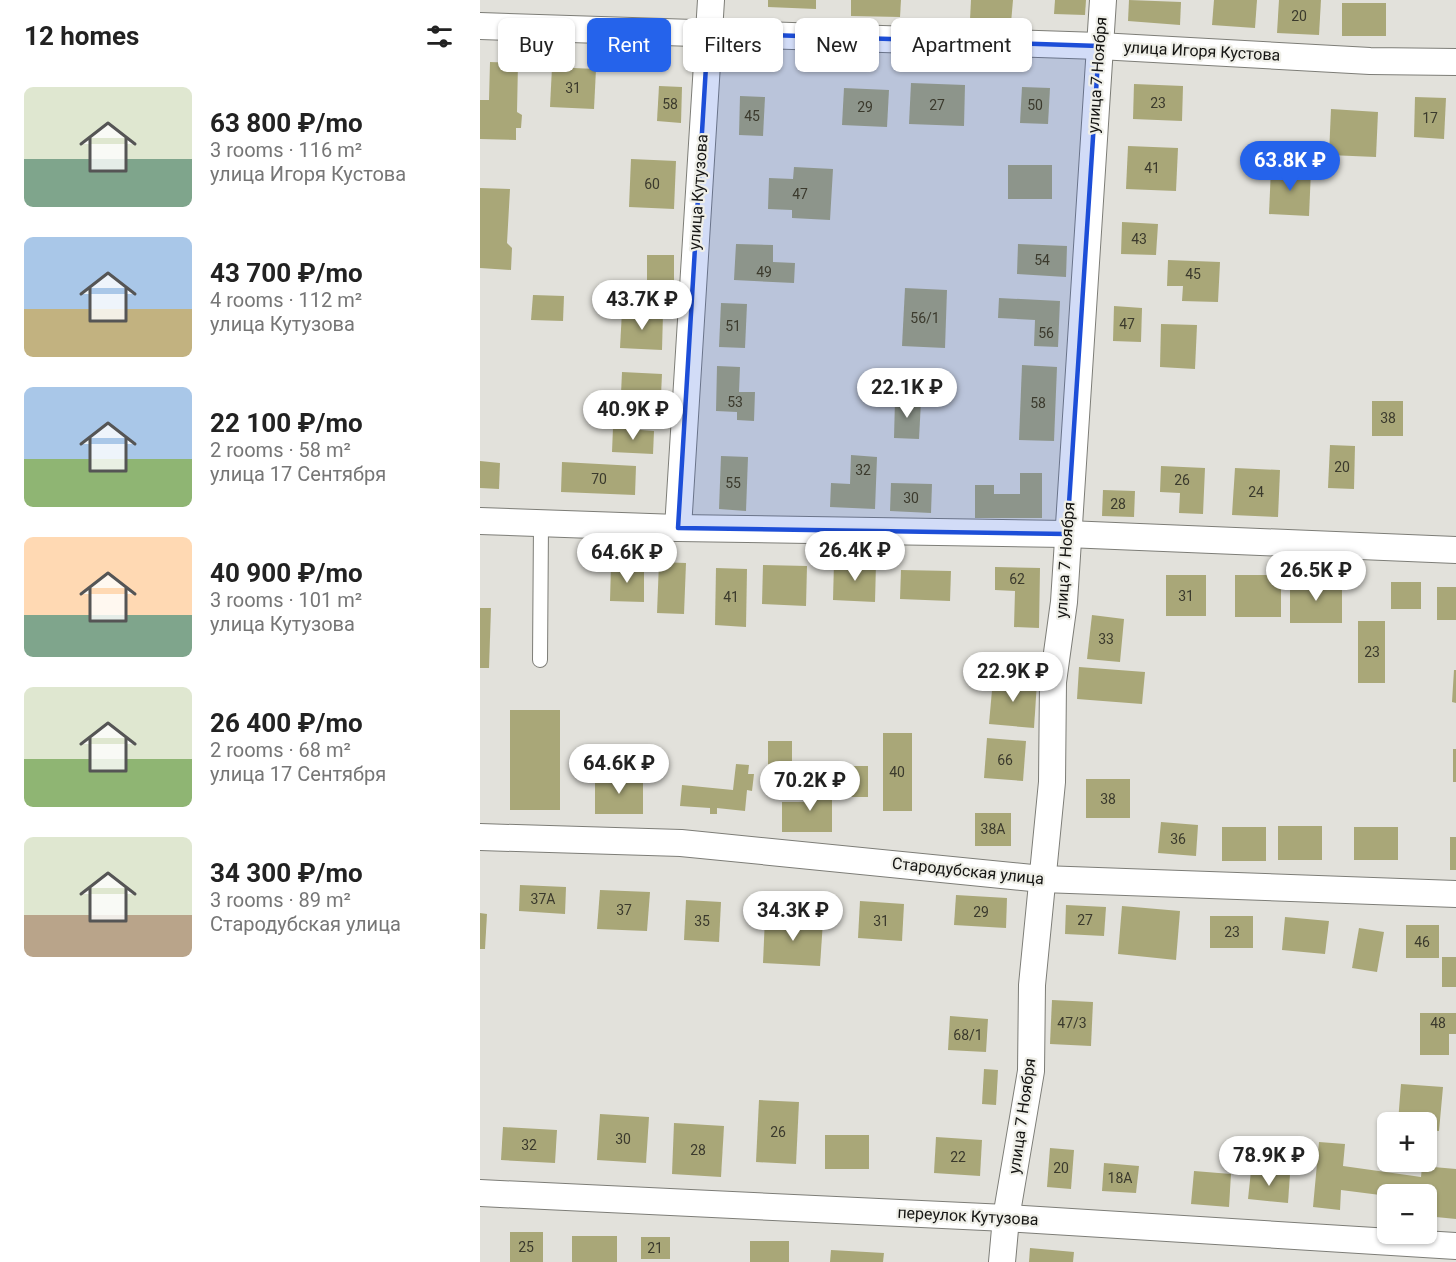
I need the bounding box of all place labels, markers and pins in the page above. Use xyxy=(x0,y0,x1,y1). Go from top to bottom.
pin: 63.8K ₽ xyxy=(1235,141,1345,192)
pin: 43.7K ₽ xyxy=(587,280,697,331)
pin: 22.1K ₽ xyxy=(852,368,962,419)
pin: 40.9K ₽ xyxy=(578,390,688,441)
pin: 26.4K ₽ xyxy=(800,531,910,582)
pin: 64.6K ₽ xyxy=(572,533,682,584)
pin: 26.5K ₽ xyxy=(1261,551,1371,602)
pin: 22.9K ₽ xyxy=(958,652,1068,703)
pin: 64.6K ₽ xyxy=(564,744,674,795)
pin: 70.2K ₽ xyxy=(755,761,865,812)
pin: 34.3K ₽ xyxy=(738,891,848,942)
pin: 78.9K ₽ xyxy=(1214,1136,1324,1187)

